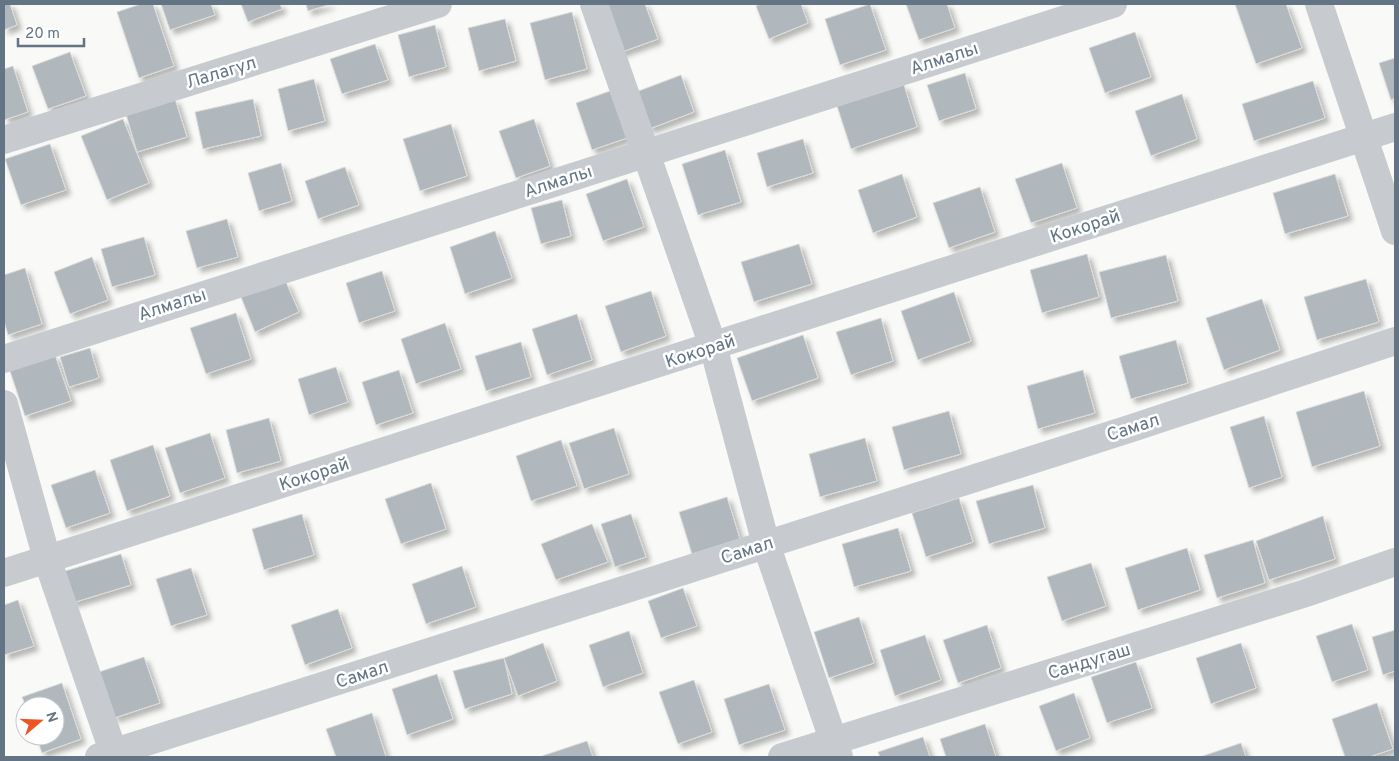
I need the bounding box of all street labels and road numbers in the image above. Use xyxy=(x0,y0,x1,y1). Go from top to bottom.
street label: Алмалы xyxy=(907,38,981,81)
street label: Лалагул xyxy=(184,52,259,95)
street label: Алмалы xyxy=(521,161,595,204)
street label: Кокорай xyxy=(1048,205,1123,250)
street label: Алмалы xyxy=(135,284,209,327)
street label: Кокорай xyxy=(663,330,738,375)
street label: Самал xyxy=(1104,409,1163,448)
street label: Кокорай xyxy=(277,453,352,498)
street label: Самал xyxy=(718,532,777,571)
street label: Сандугаш xyxy=(1045,639,1134,686)
street label: Самал xyxy=(333,656,392,695)

